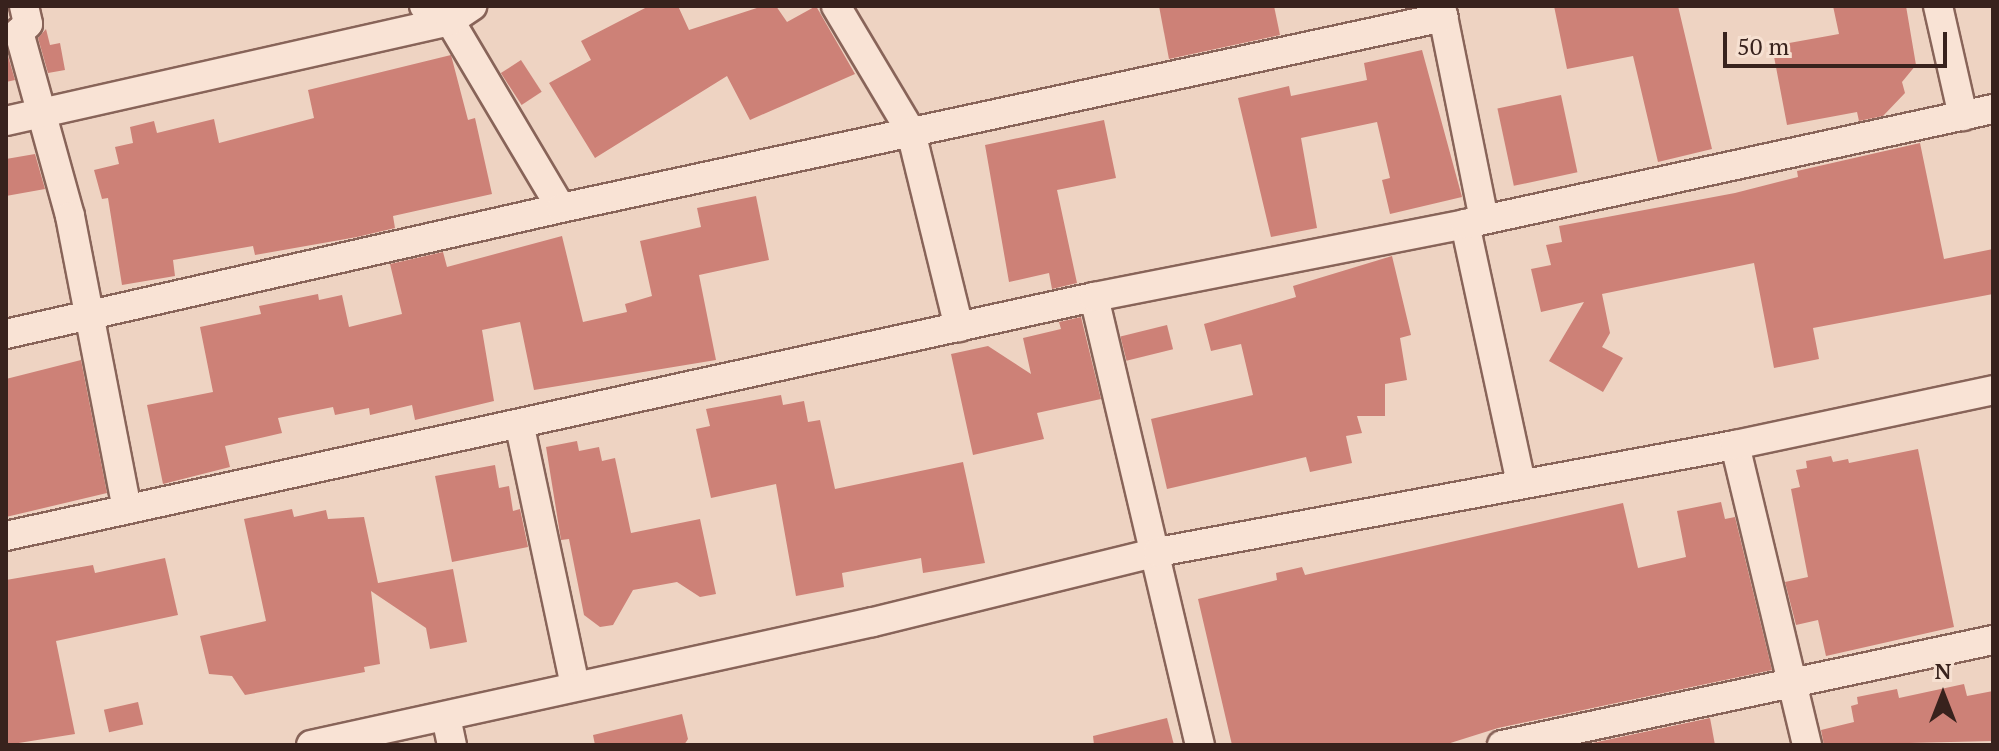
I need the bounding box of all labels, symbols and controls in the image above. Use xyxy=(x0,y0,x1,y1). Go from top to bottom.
scale bar xyxy=(1727,16,1951,66)
text: 50 m xyxy=(1737,30,1789,62)
north arrow xyxy=(1903,655,1983,735)
text: N xyxy=(1935,656,1951,685)

